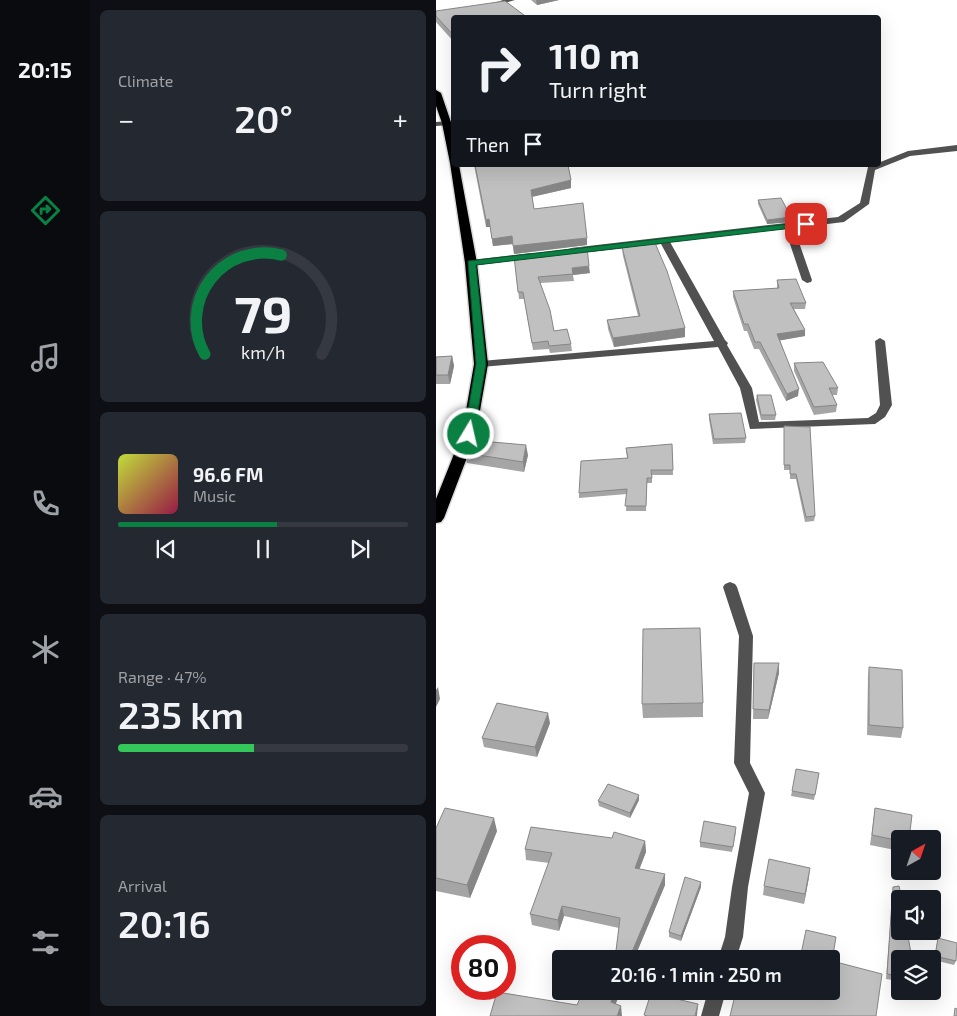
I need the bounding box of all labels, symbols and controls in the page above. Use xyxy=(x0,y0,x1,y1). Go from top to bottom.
text: 110 m xyxy=(549,34,640,76)
icon: right xyxy=(466,35,531,100)
text: 20:15 xyxy=(18,56,72,82)
text: Climate xyxy=(118,71,173,90)
text: Turn right xyxy=(549,76,647,102)
text: 20° xyxy=(234,95,293,141)
text: − xyxy=(118,102,134,136)
text: + xyxy=(393,102,408,136)
icon: arrive xyxy=(519,130,547,158)
text: Then xyxy=(466,133,509,156)
icon: directions xyxy=(28,193,63,228)
pin xyxy=(785,203,827,245)
icon: arrive xyxy=(792,210,820,238)
text: 79 xyxy=(234,281,292,343)
icon: music xyxy=(28,340,63,375)
text: km/h xyxy=(241,341,285,363)
position arrow xyxy=(442,407,494,459)
text: 96.6 FM xyxy=(193,463,263,486)
icon: phone xyxy=(28,486,63,521)
text: Music xyxy=(193,486,236,505)
icon: previous xyxy=(152,535,180,563)
icon: pause xyxy=(249,535,277,563)
icon: next xyxy=(346,535,374,563)
icon: climate xyxy=(28,632,63,667)
text: Range · 47% xyxy=(118,667,207,686)
text: 235 km xyxy=(118,691,244,737)
icon: car xyxy=(28,779,63,814)
north arrow xyxy=(891,830,941,880)
map controls xyxy=(891,830,941,1000)
text: Arrival xyxy=(118,876,167,895)
button: sound xyxy=(891,890,941,940)
text: 20:16 xyxy=(118,900,211,946)
icon: filters xyxy=(28,925,63,960)
speed limit sign: 80 xyxy=(451,935,516,1000)
button: layers xyxy=(891,950,941,1000)
text: 20:16 · 1 min · 250 m xyxy=(610,963,782,986)

